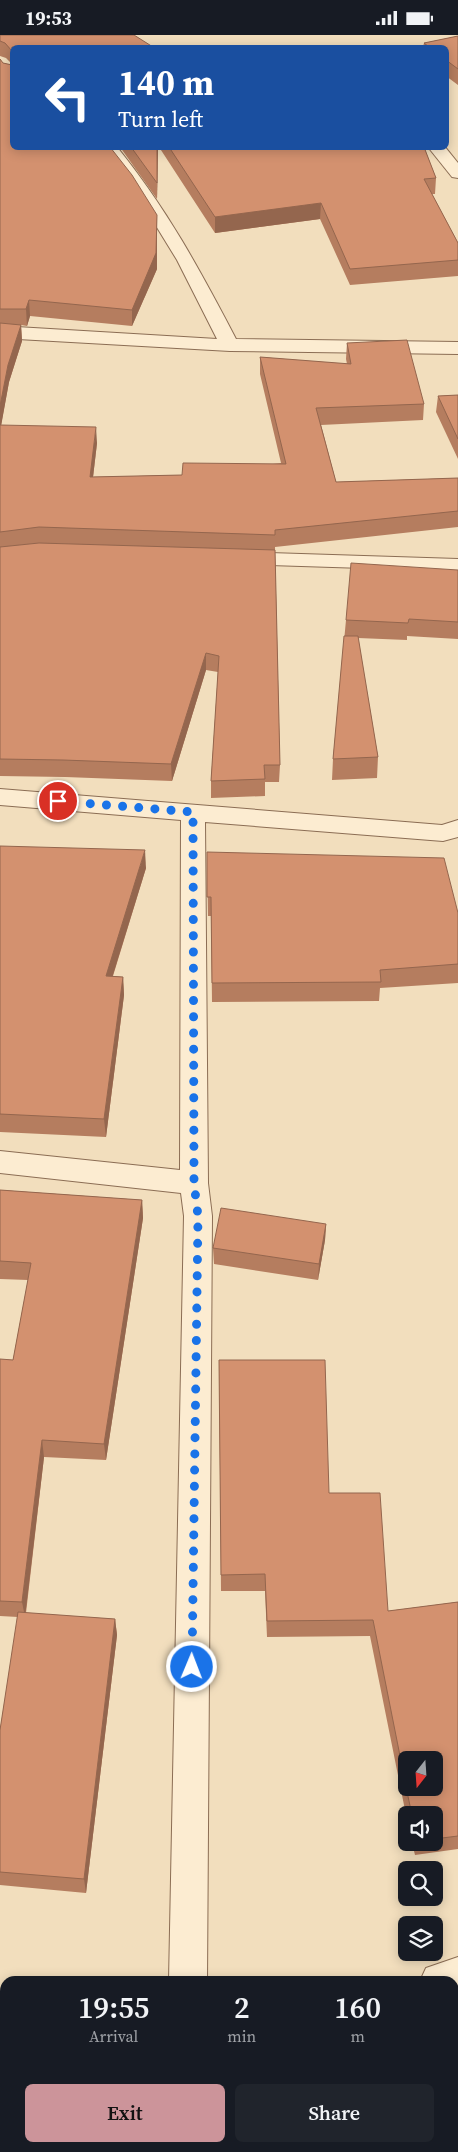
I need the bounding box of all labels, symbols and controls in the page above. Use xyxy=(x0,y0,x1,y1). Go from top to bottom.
text: 19:53 xyxy=(25,5,72,31)
text: 140 m xyxy=(118,59,214,107)
icon: left xyxy=(35,65,100,130)
text: Turn left xyxy=(118,104,203,134)
pin xyxy=(37,780,79,822)
icon: arrive xyxy=(44,787,72,815)
position arrow xyxy=(165,1640,217,1692)
north arrow xyxy=(398,1751,442,1796)
map controls xyxy=(398,1751,443,1961)
button: sound xyxy=(398,1806,443,1851)
button: search xyxy=(398,1861,443,1906)
button: layers xyxy=(398,1916,443,1961)
text: 19:55 xyxy=(78,1987,149,2028)
text: 2 xyxy=(234,1987,250,2028)
text: 160 xyxy=(334,1987,381,2028)
text: Arrival xyxy=(89,2025,138,2047)
text: min xyxy=(227,2025,256,2047)
text: m xyxy=(350,2025,365,2047)
button: Exit xyxy=(25,2084,225,2142)
button: Share xyxy=(235,2084,434,2142)

